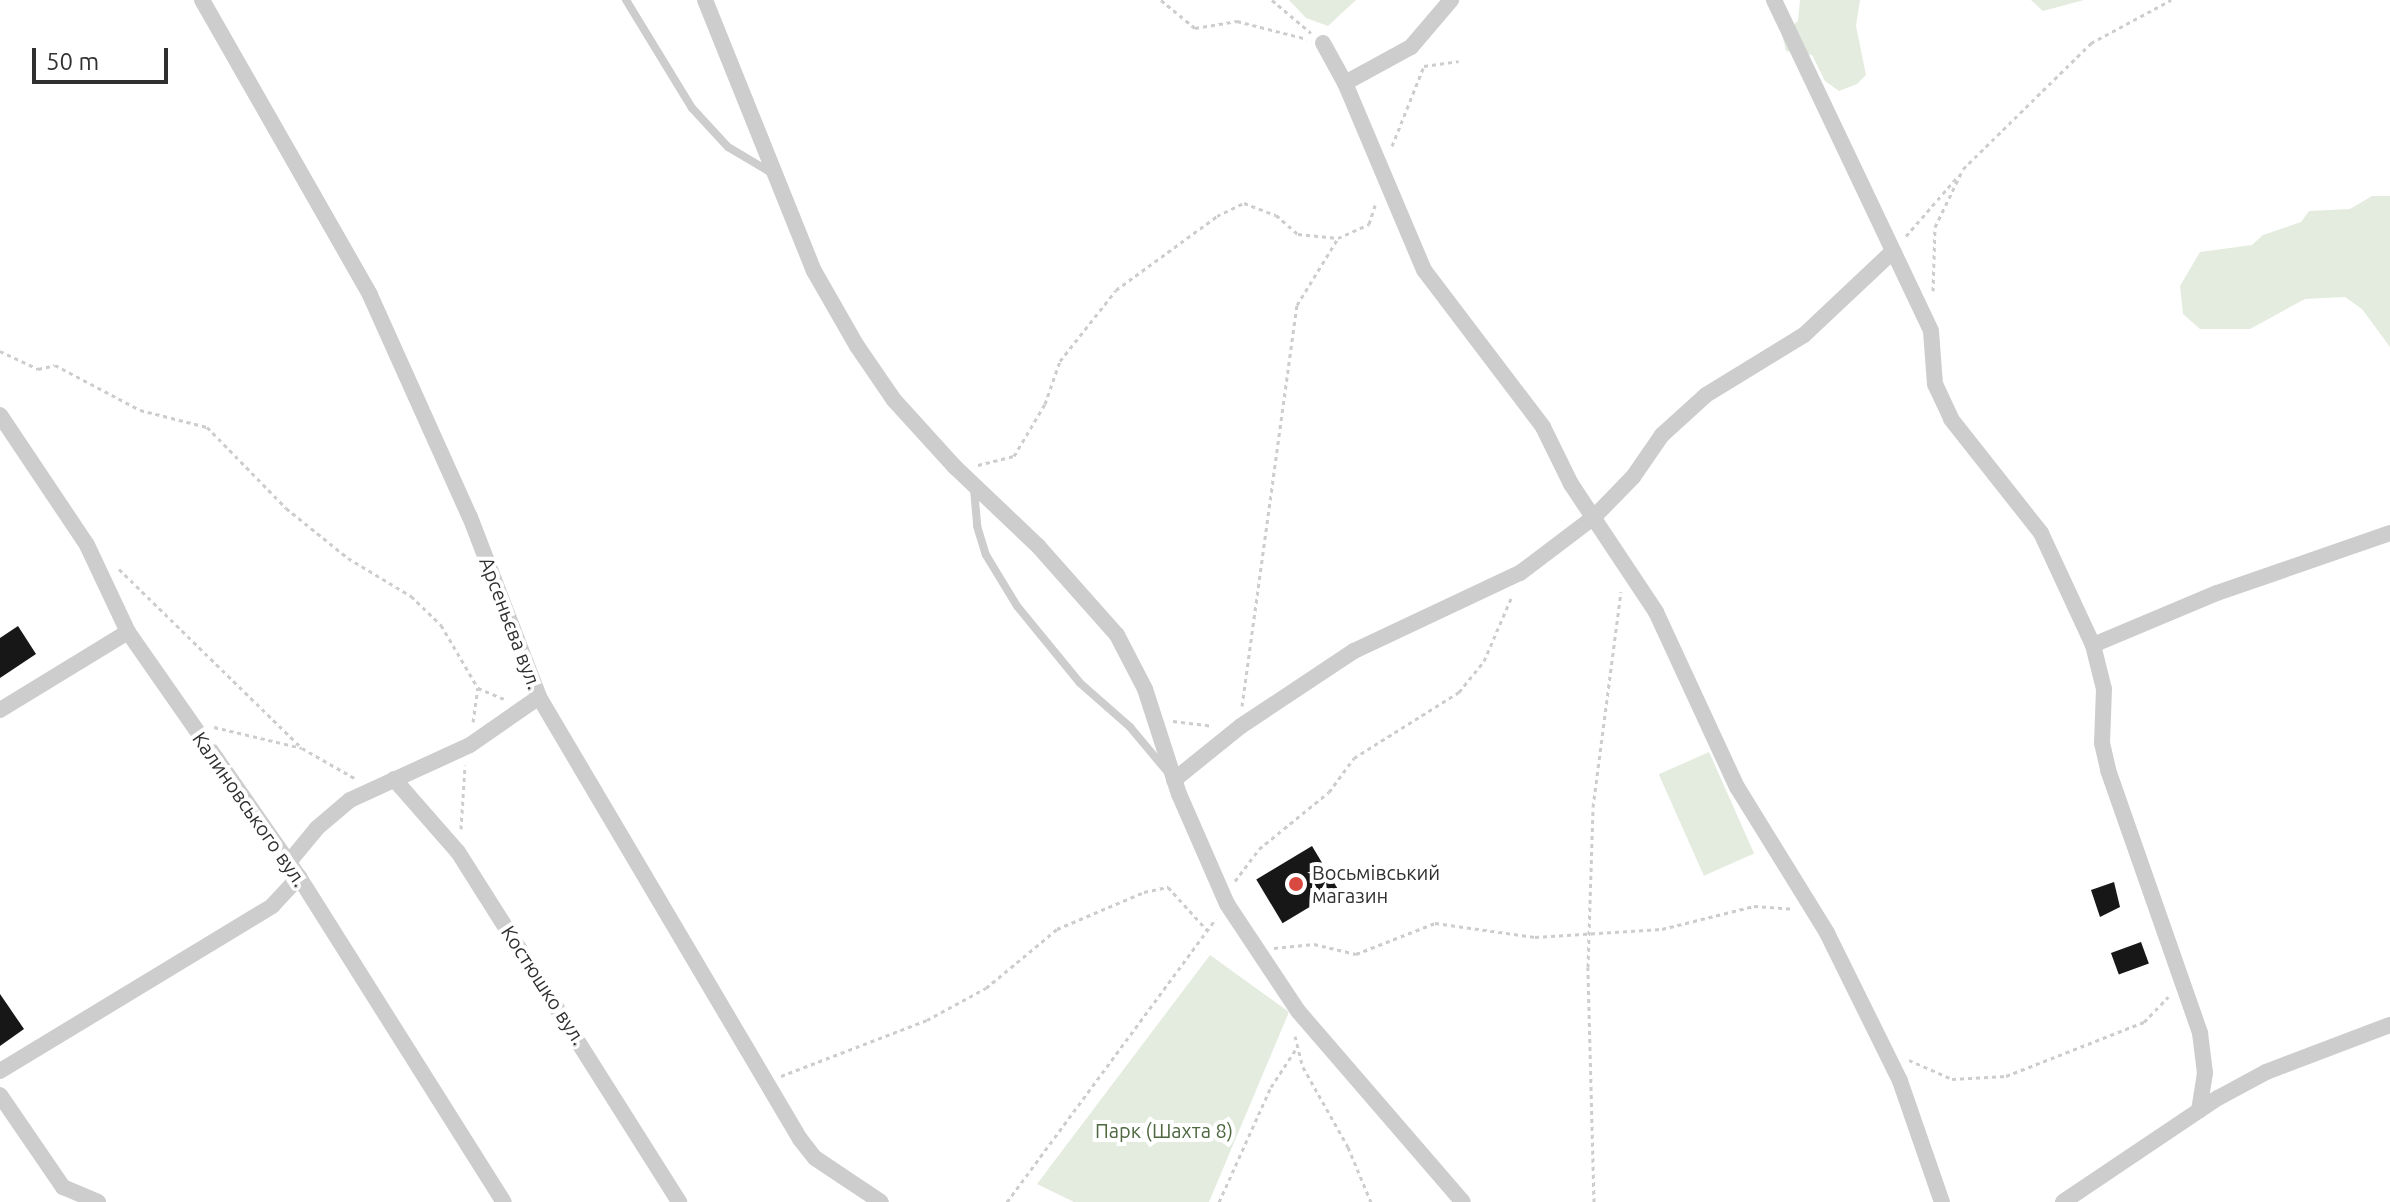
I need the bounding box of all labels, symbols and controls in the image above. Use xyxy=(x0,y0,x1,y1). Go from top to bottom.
scale bar xyxy=(36,32,172,82)
text: 50 m xyxy=(46,48,99,75)
street label: Арсеньєва вул. xyxy=(475,554,547,692)
street label: Калиновського вул. xyxy=(188,727,312,891)
place label: Восьмівський магазин xyxy=(1312,860,1440,907)
marker: Восьмівський магазин xyxy=(1287,875,1305,893)
street label: Костюшко вул. xyxy=(497,921,591,1049)
park label: Парк (Шахта 8) xyxy=(1095,1118,1233,1142)

